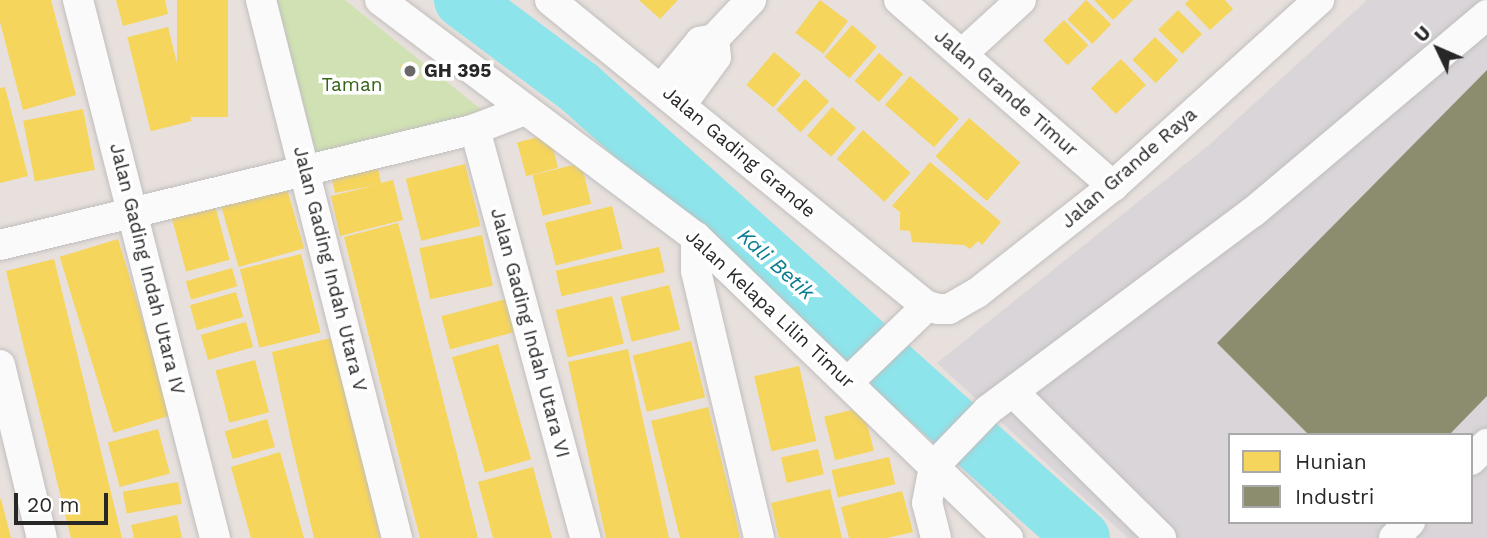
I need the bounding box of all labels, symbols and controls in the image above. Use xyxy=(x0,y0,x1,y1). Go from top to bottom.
north arrow xyxy=(1403,14,1473,84)
text: U xyxy=(1410,21,1435,47)
street label: Jalan Grande Timur xyxy=(930,24,1082,162)
place label: GH 395 xyxy=(424,60,491,82)
marker: GH 395 xyxy=(402,63,418,79)
park label: Taman xyxy=(322,74,382,96)
street label: Jalan Gading Grande xyxy=(658,81,820,223)
street label: Jalan Grande Raya xyxy=(1057,103,1201,233)
street label: Jalan Gading Indah Utara IV xyxy=(105,141,189,397)
street label: Jalan Gading Indah Utara V xyxy=(288,143,372,395)
street label: Jalan Gading Indah Utara VI xyxy=(485,205,575,461)
water label: Kali Betik xyxy=(732,223,820,305)
street label: Jalan Kelapa Lilin Timur xyxy=(680,224,860,394)
legend xyxy=(1228,433,1473,524)
text: Hunian xyxy=(1295,449,1367,474)
scale bar xyxy=(18,478,112,522)
text: Industri xyxy=(1295,484,1374,509)
text: 20 m xyxy=(27,492,79,517)

